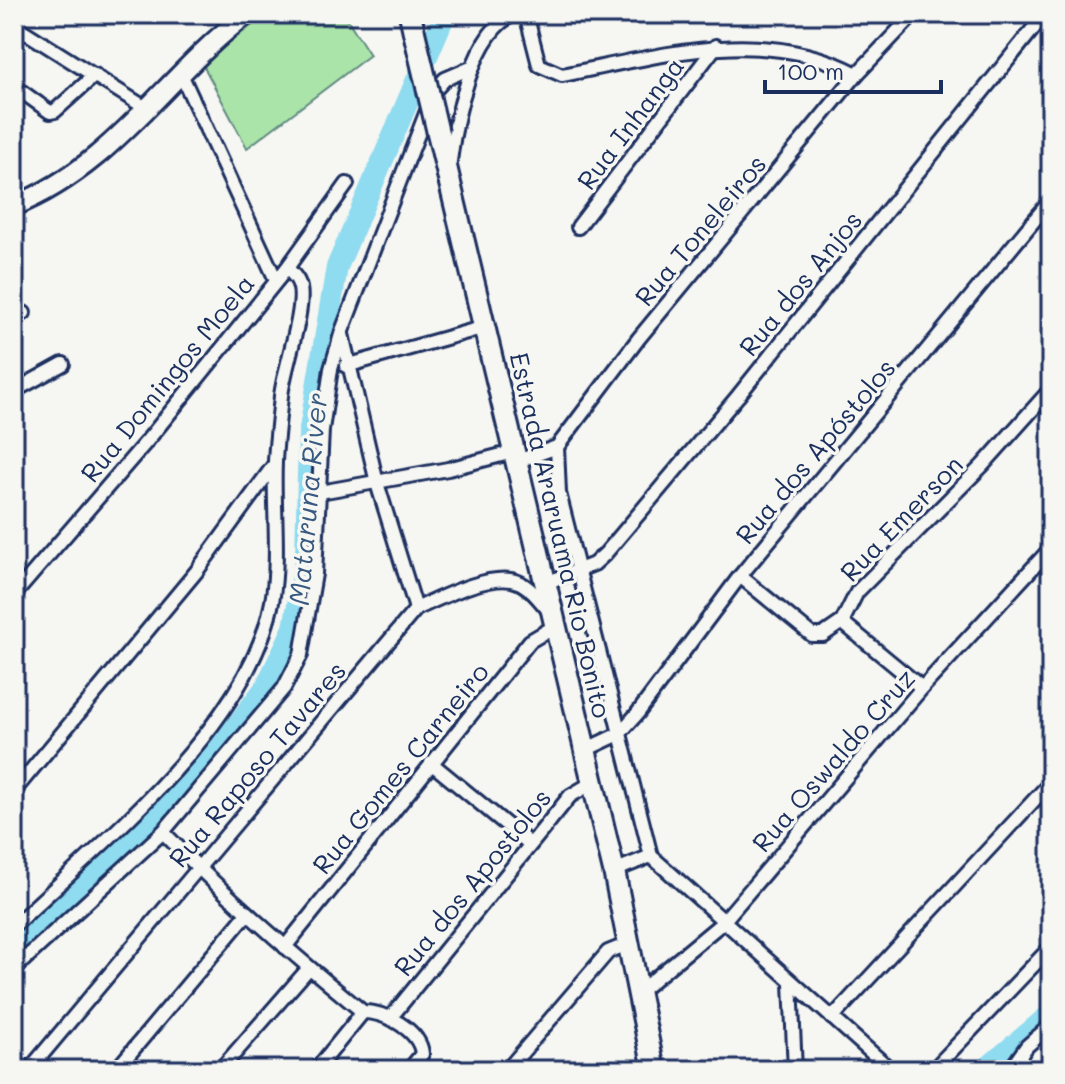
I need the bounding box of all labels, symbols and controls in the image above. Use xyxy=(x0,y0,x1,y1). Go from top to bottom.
scale bar xyxy=(765,44,941,94)
street label: Rua Inhanga xyxy=(569,50,691,196)
text: 100 m xyxy=(777,55,844,86)
street label: Rua Toneleiros xyxy=(627,147,773,313)
street label: Rua dos Anjos xyxy=(731,203,869,363)
street label: Rua Domingos Moela xyxy=(73,267,261,489)
street label: Estrada Araruama Rio Bonito xyxy=(502,349,620,721)
street label: Rua dos Apóstolos xyxy=(727,351,903,551)
water label: Mataruna River xyxy=(280,391,334,607)
street label: Rua Emerson xyxy=(832,448,970,588)
street label: Rua Raposo Tavares xyxy=(161,654,353,874)
street label: Rua Gomes Carneiro xyxy=(304,655,496,881)
street label: Rua Oswaldo Cruz xyxy=(744,661,922,859)
street label: Rua dos Apostolos xyxy=(386,781,558,983)

